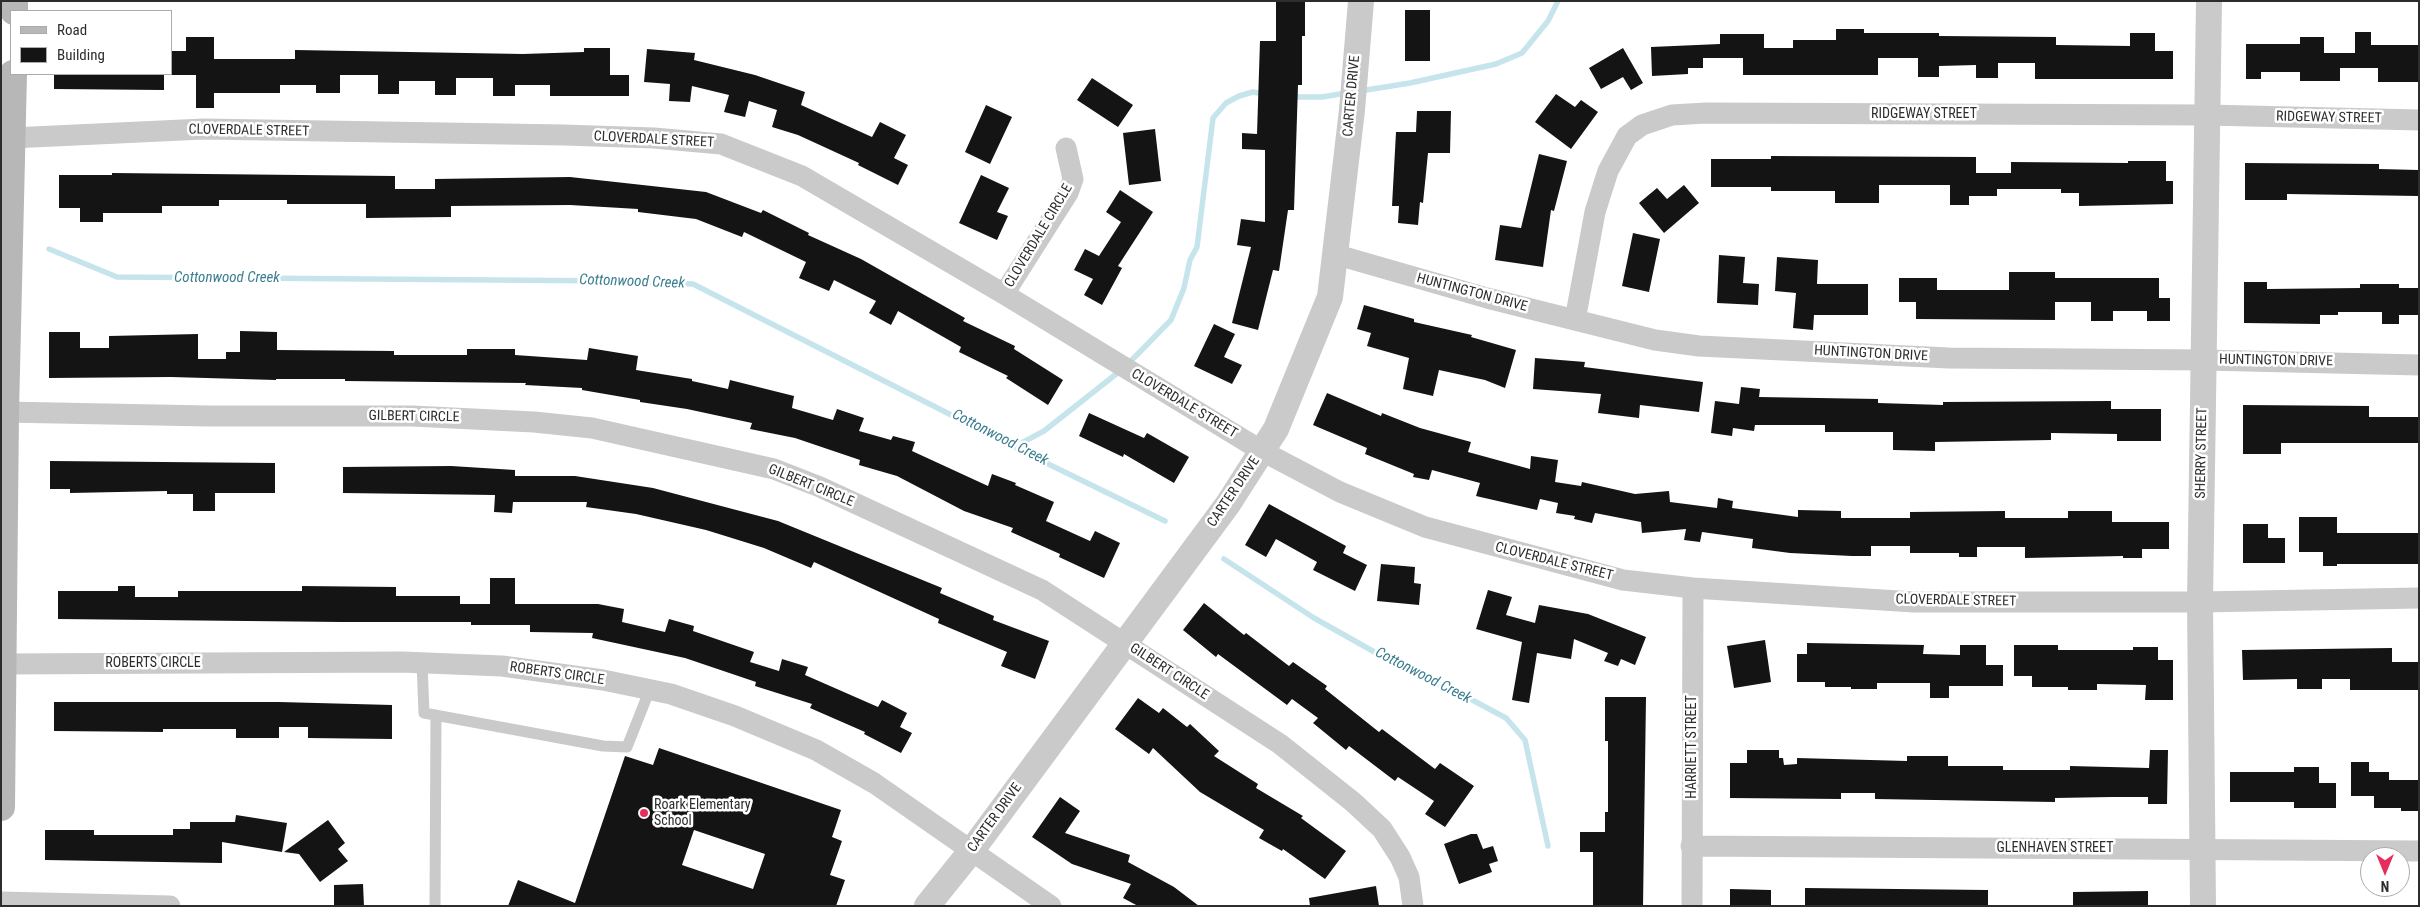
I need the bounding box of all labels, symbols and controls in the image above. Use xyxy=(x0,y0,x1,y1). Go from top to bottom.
legend xyxy=(10,10,172,75)
text: Road xyxy=(57,21,87,39)
text: Building xyxy=(57,46,105,64)
street label: CARTER DRIVE xyxy=(1340,55,1364,137)
street label: RIDGEWAY STREET xyxy=(1871,106,1977,122)
street label: RIDGEWAY STREET xyxy=(2276,109,2382,127)
street label: CLOVERDALE STREET xyxy=(189,122,309,140)
street label: CLOVERDALE STREET xyxy=(593,128,715,152)
street label: CLOVERDALE CIRCLE xyxy=(1001,181,1077,291)
water label: Cottonwood Creek xyxy=(174,269,280,287)
street label: HUNTINGTON DRIVE xyxy=(1415,270,1529,316)
water label: Cottonwood Creek xyxy=(579,271,685,293)
street label: HUNTINGTON DRIVE xyxy=(1814,343,1928,365)
street label: HUNTINGTON DRIVE xyxy=(2219,352,2333,370)
street label: CLOVERDALE STREET xyxy=(1128,366,1240,442)
water label: Cottonwood Creek xyxy=(949,406,1051,470)
street label: SHERRY STREET xyxy=(2193,407,2211,499)
street label: GILBERT CIRCLE xyxy=(368,408,460,426)
street label: CARTER DRIVE xyxy=(1204,454,1264,530)
street label: GILBERT CIRCLE xyxy=(766,461,856,511)
street label: CLOVERDALE STREET xyxy=(1493,539,1615,585)
street label: CLOVERDALE STREET xyxy=(1896,592,2016,610)
street label: GILBERT CIRCLE xyxy=(1126,640,1212,704)
water label: Cottonwood Creek xyxy=(1372,644,1474,708)
street label: ROBERTS CIRCLE xyxy=(105,655,201,671)
street label: ROBERTS CIRCLE xyxy=(509,659,605,689)
street label: HARRIETT STREET xyxy=(1684,695,1700,799)
street label: CARTER DRIVE xyxy=(964,780,1026,856)
place label: Roark Elementary School xyxy=(654,797,751,830)
marker: Roark Elementary School xyxy=(638,807,650,819)
street label: GLENHAVEN STREET xyxy=(1997,840,2113,856)
north arrow xyxy=(2360,847,2410,897)
text: N xyxy=(2381,878,2389,894)

